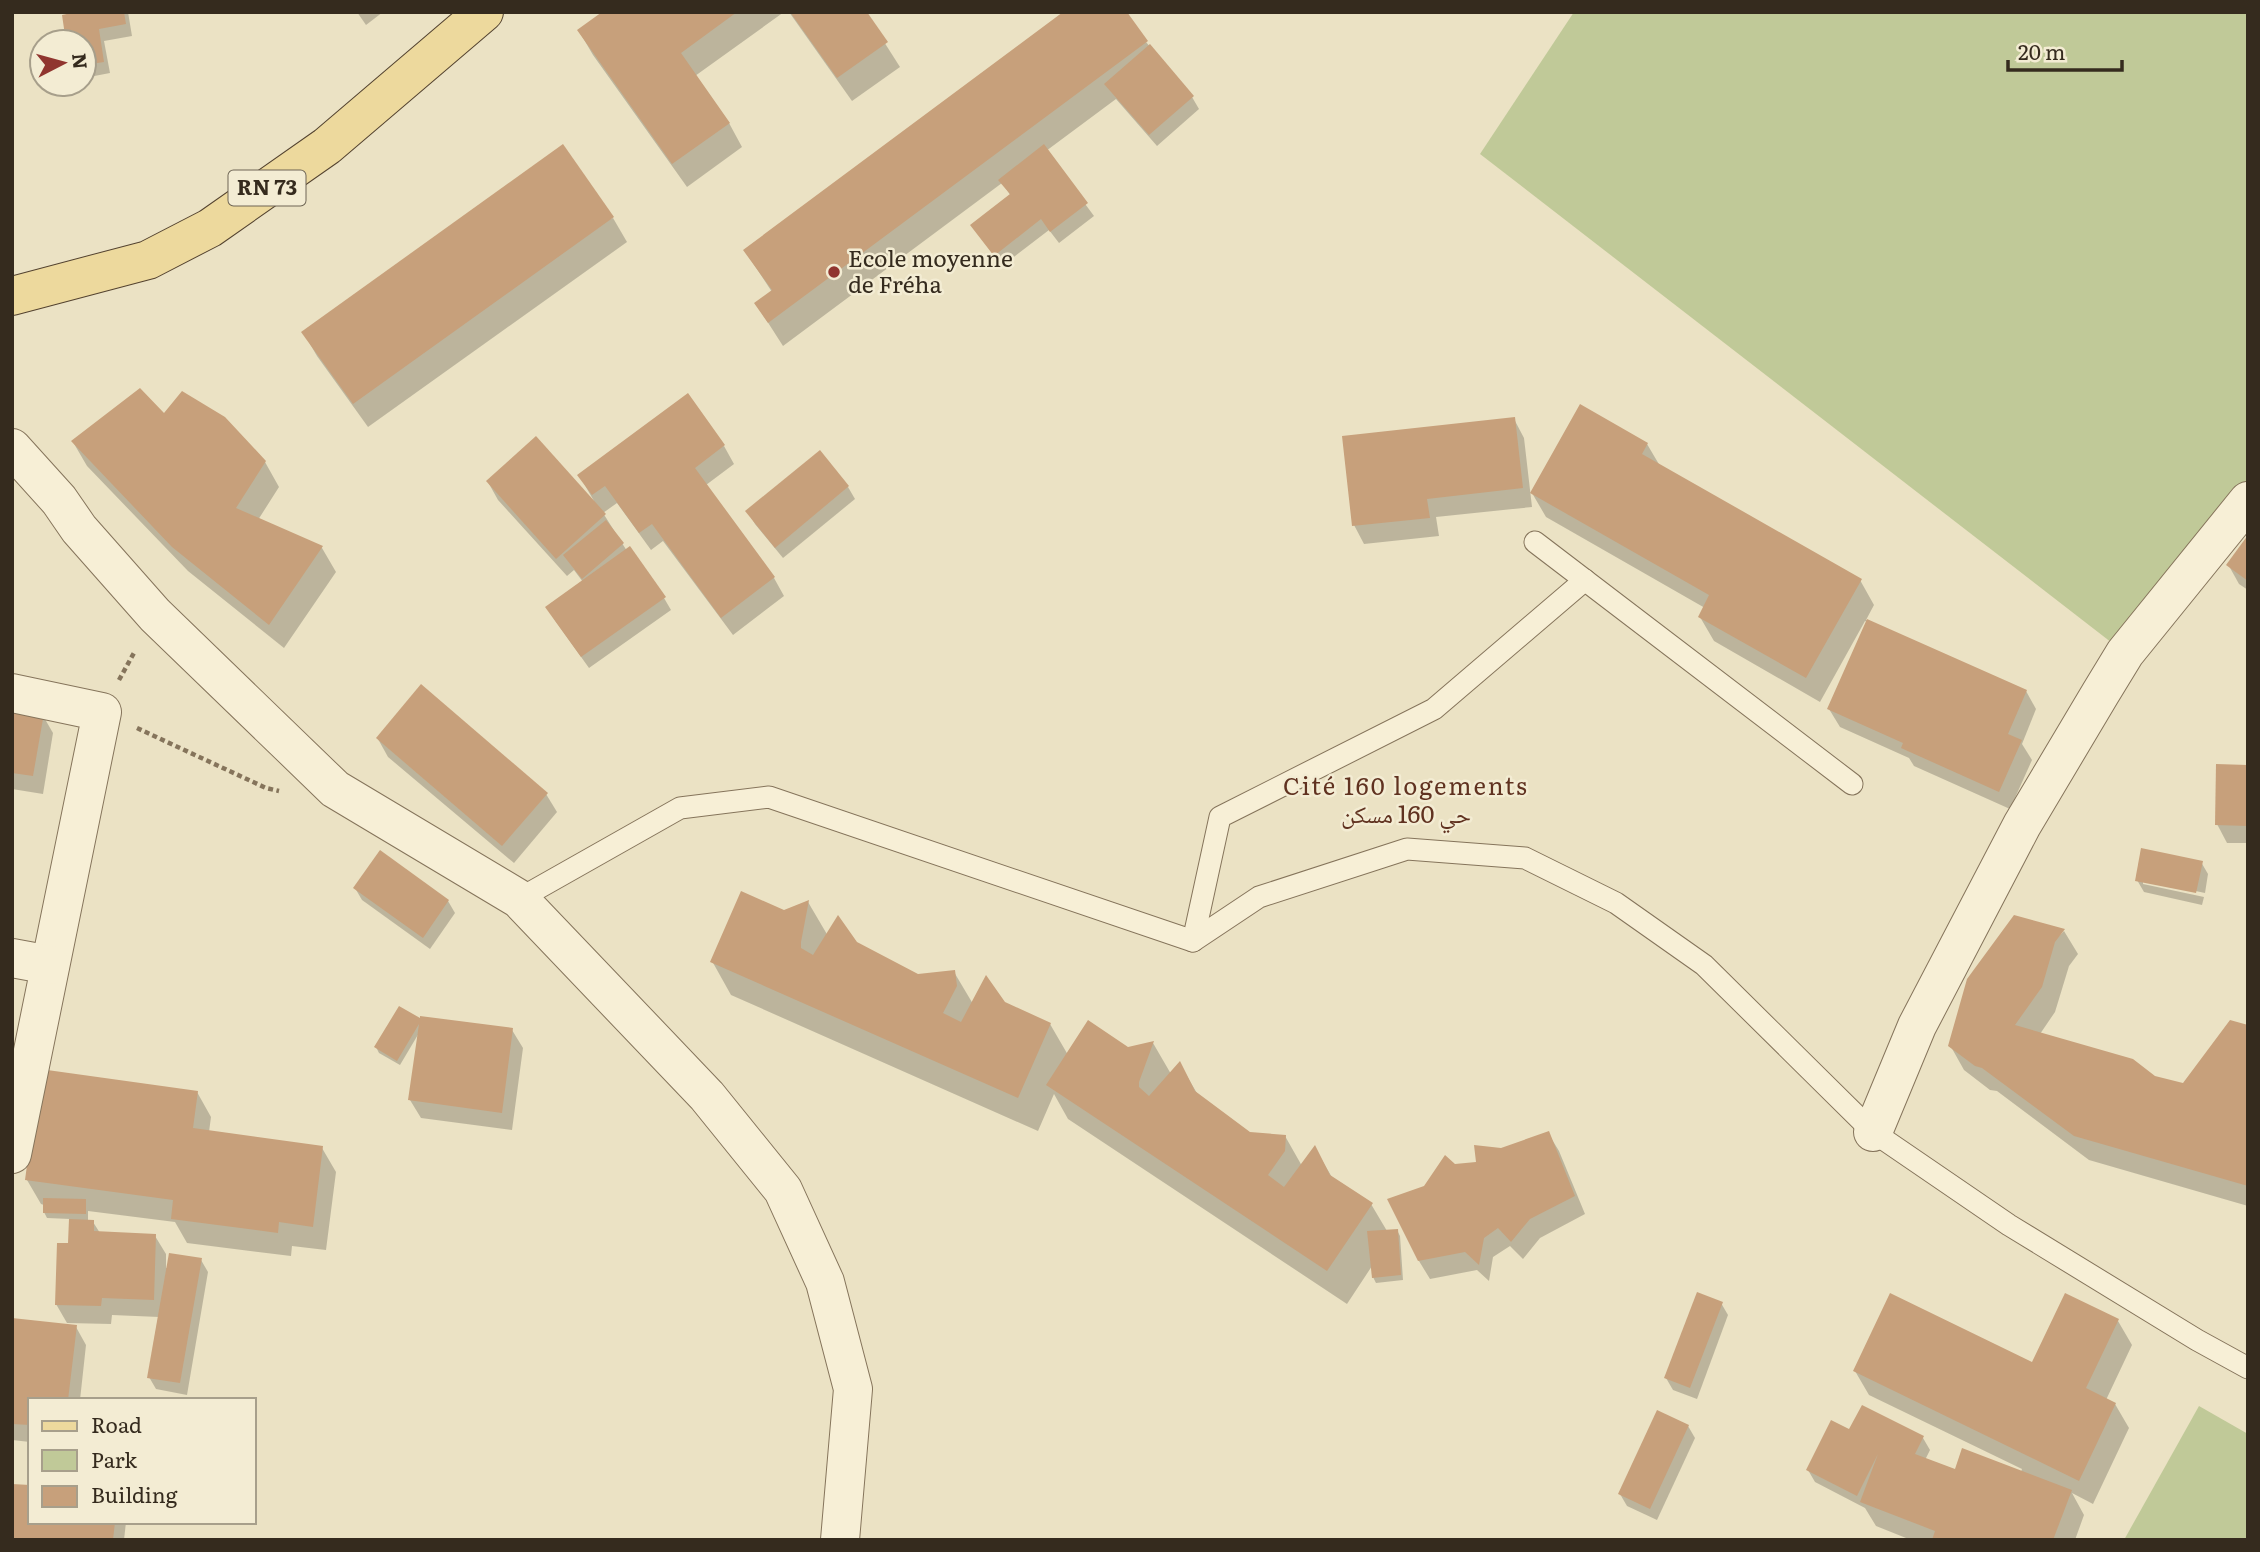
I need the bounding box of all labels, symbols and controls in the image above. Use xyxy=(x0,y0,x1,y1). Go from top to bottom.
north arrow xyxy=(28,28,98,98)
scale bar xyxy=(2008,28,2122,72)
text: 20 m xyxy=(2018,35,2065,66)
text: N xyxy=(66,52,96,71)
road number: RN 73 xyxy=(229,170,306,206)
place label: Ecole moyenne de Fréha xyxy=(848,240,1013,300)
marker: Ecole moyenne de Fréha xyxy=(826,264,842,280)
district label: Cité 160 logements حي 160 مسكن xyxy=(1283,767,1529,834)
legend xyxy=(28,1398,256,1524)
text: Road xyxy=(91,1408,142,1439)
text: Park xyxy=(91,1443,137,1474)
text: Building xyxy=(91,1478,178,1509)

